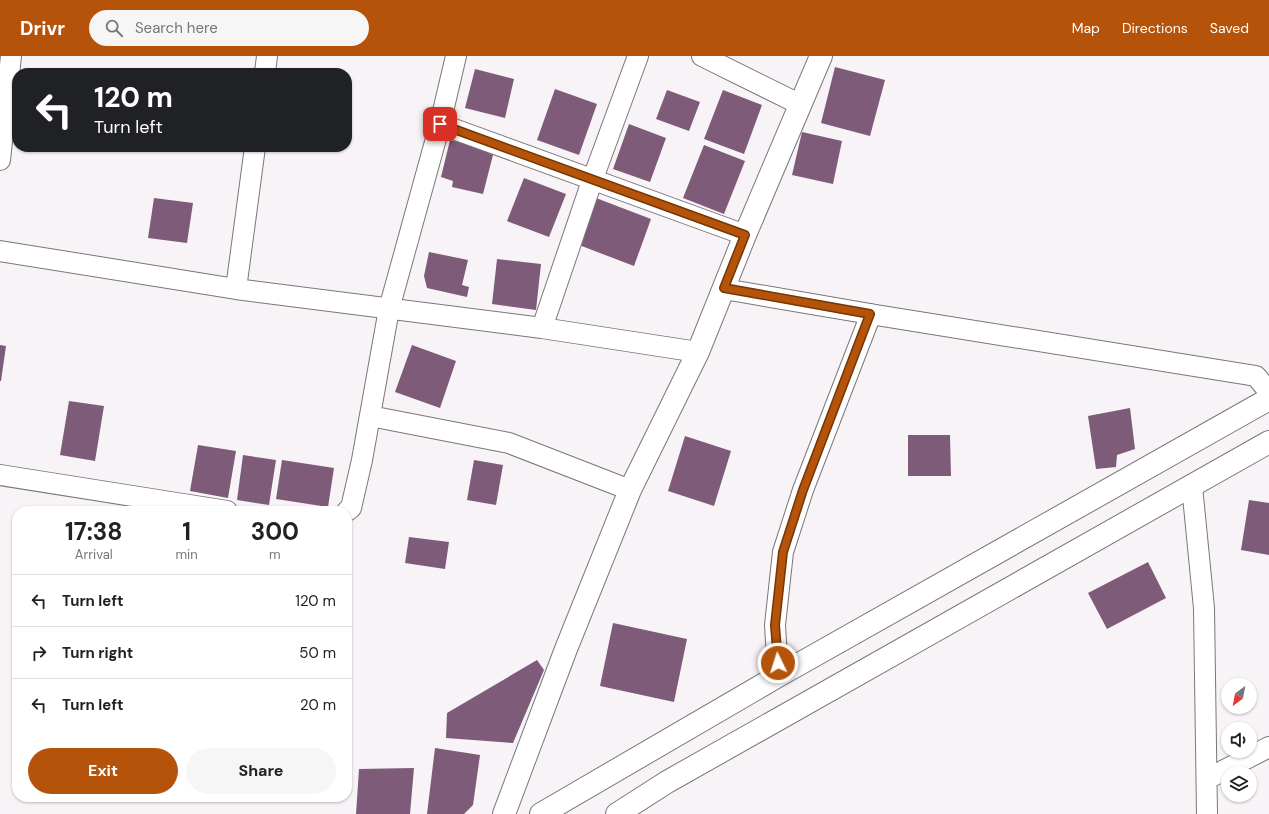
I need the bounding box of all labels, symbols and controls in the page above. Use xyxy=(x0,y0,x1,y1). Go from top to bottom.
search box xyxy=(89,10,369,46)
text: Drivr xyxy=(20,16,65,41)
icon: search xyxy=(103,17,125,39)
text: Search here xyxy=(135,18,218,38)
text: Map xyxy=(1072,19,1100,37)
text: Directions xyxy=(1122,19,1188,37)
text: Saved xyxy=(1210,19,1249,37)
text: 120 m xyxy=(94,79,173,116)
icon: left xyxy=(28,84,80,136)
pin xyxy=(423,107,457,141)
icon: arrive xyxy=(429,113,451,135)
text: Turn left xyxy=(94,115,163,139)
text: 17:38 xyxy=(65,516,122,547)
text: 1 xyxy=(182,516,191,547)
text: 300 xyxy=(251,516,299,547)
text: Arrival xyxy=(75,546,113,563)
text: min xyxy=(175,546,198,563)
text: m xyxy=(269,546,281,563)
icon: left xyxy=(28,590,50,612)
text: Turn left xyxy=(62,591,123,611)
text: 120 m xyxy=(295,591,336,611)
icon: right xyxy=(28,642,50,664)
position arrow xyxy=(757,642,799,684)
text: Turn right xyxy=(62,643,133,663)
text: 50 m xyxy=(299,643,336,663)
north arrow xyxy=(1221,678,1257,714)
map controls xyxy=(1221,678,1257,802)
icon: left xyxy=(28,694,50,716)
text: Turn left xyxy=(62,695,123,715)
text: 20 m xyxy=(300,695,336,715)
button: sound xyxy=(1221,722,1257,758)
button: Exit xyxy=(28,748,178,794)
button: Share xyxy=(186,748,336,794)
button: layers xyxy=(1221,766,1257,802)

